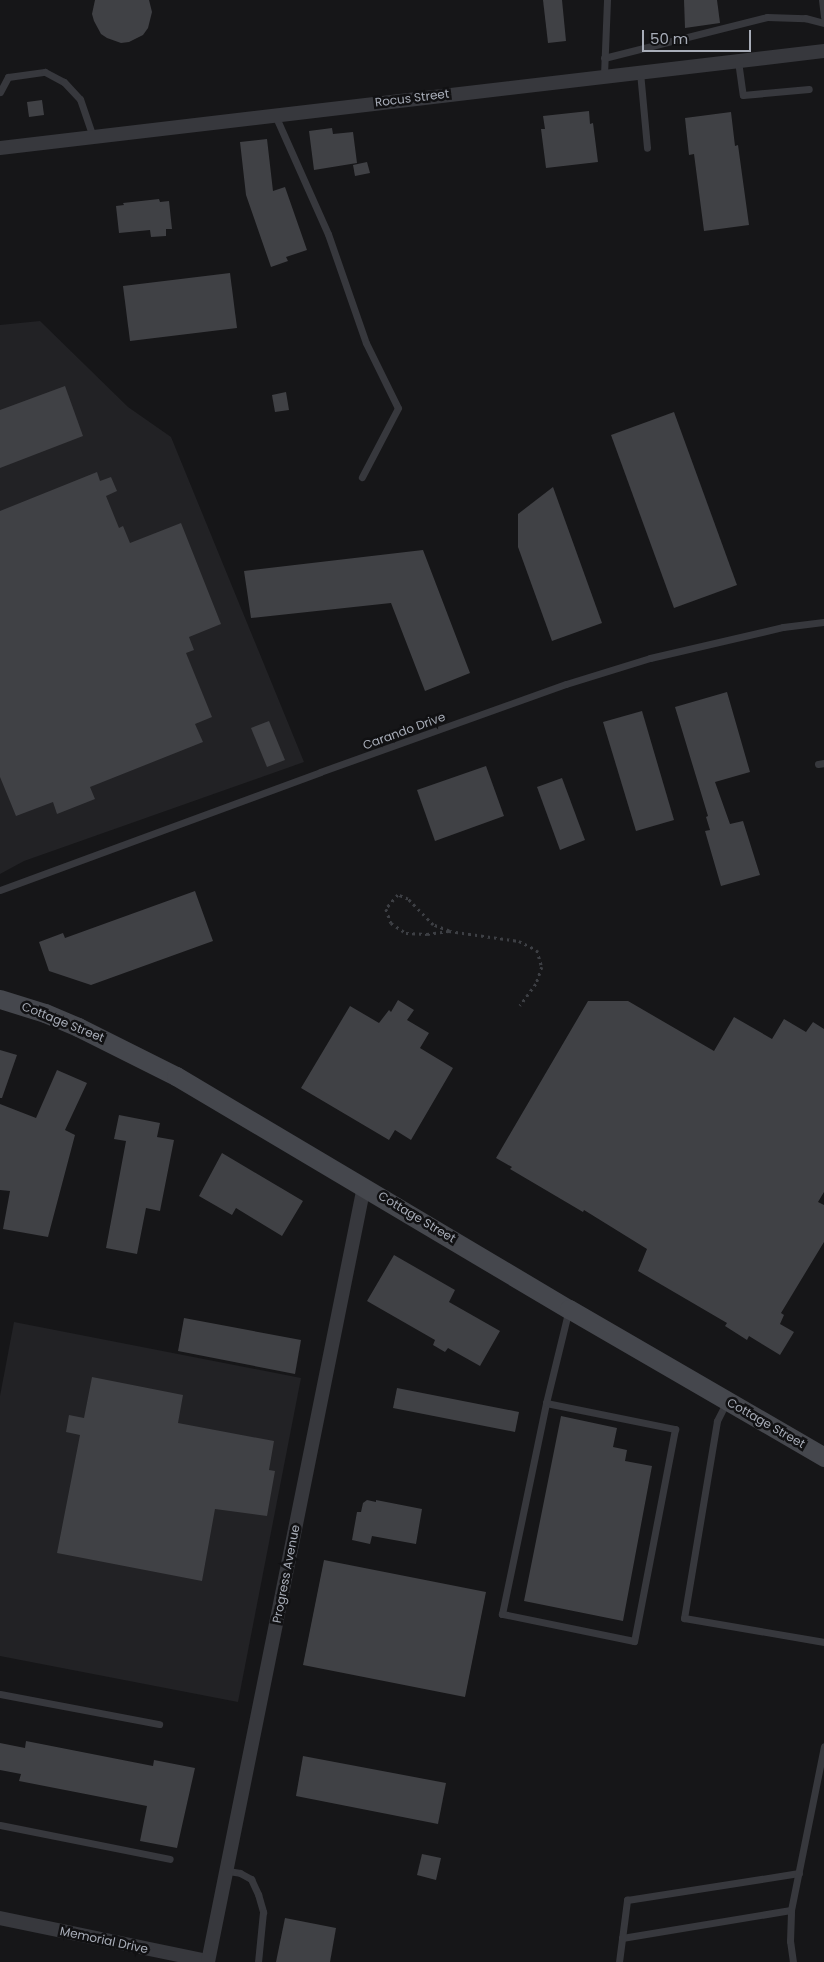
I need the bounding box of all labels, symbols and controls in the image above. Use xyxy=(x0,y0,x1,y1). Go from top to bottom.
scale bar xyxy=(644,20,753,52)
text: 50 m xyxy=(650,28,688,49)
street label: Rocus Street xyxy=(374,86,450,110)
street label: Carando Drive xyxy=(361,709,447,753)
street label: Cottage Street xyxy=(20,999,106,1045)
street label: Cottage Street xyxy=(376,1188,458,1246)
street label: Cottage Street xyxy=(724,1395,808,1451)
street label: Progress Avenue xyxy=(269,1524,303,1624)
street label: Memorial Drive xyxy=(59,1924,149,1956)

